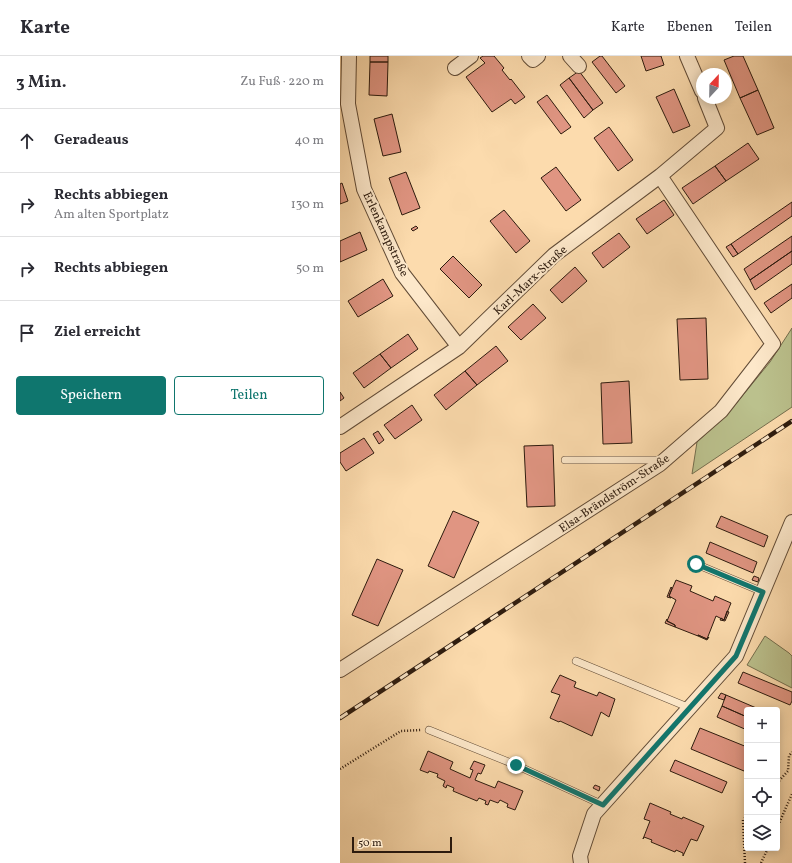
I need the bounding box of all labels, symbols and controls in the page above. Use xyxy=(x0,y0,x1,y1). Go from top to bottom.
text: Karte xyxy=(20,15,70,41)
text: Karte xyxy=(611,18,645,37)
text: Ebenen xyxy=(667,18,713,37)
text: Teilen xyxy=(735,18,772,37)
north arrow xyxy=(696,68,732,104)
text: 3 Min. xyxy=(16,71,67,94)
text: Zu Fuß · 220 m xyxy=(240,73,324,91)
icon: ahead xyxy=(16,130,38,152)
text: Geradeaus xyxy=(54,130,129,151)
text: 40 m xyxy=(295,132,324,150)
text: Rechts abbiegen xyxy=(54,185,169,206)
street label: Erlenkampstraße xyxy=(358,189,412,280)
icon: right xyxy=(16,194,38,216)
text: 130 m xyxy=(291,196,324,214)
text: Am alten Sportplatz xyxy=(54,206,169,224)
street label: Karl-Marx-Straße xyxy=(490,242,571,319)
icon: right xyxy=(16,258,38,280)
text: Rechts abbiegen xyxy=(54,258,169,279)
text: 50 m xyxy=(296,260,324,278)
icon: arrive xyxy=(16,322,38,344)
text: Ziel erreicht xyxy=(54,322,141,343)
button: Speichern xyxy=(16,376,166,415)
button: Teilen xyxy=(174,376,324,415)
street label: Elsa-Brändström-Straße xyxy=(556,451,673,537)
route start xyxy=(687,555,705,573)
map controls xyxy=(744,707,780,851)
button: + xyxy=(744,707,780,743)
button: − xyxy=(744,743,780,779)
route end xyxy=(507,756,525,774)
button: locate xyxy=(744,779,780,815)
button: layers xyxy=(744,815,780,851)
scale bar xyxy=(352,835,452,854)
text: 50 m xyxy=(358,836,382,851)

